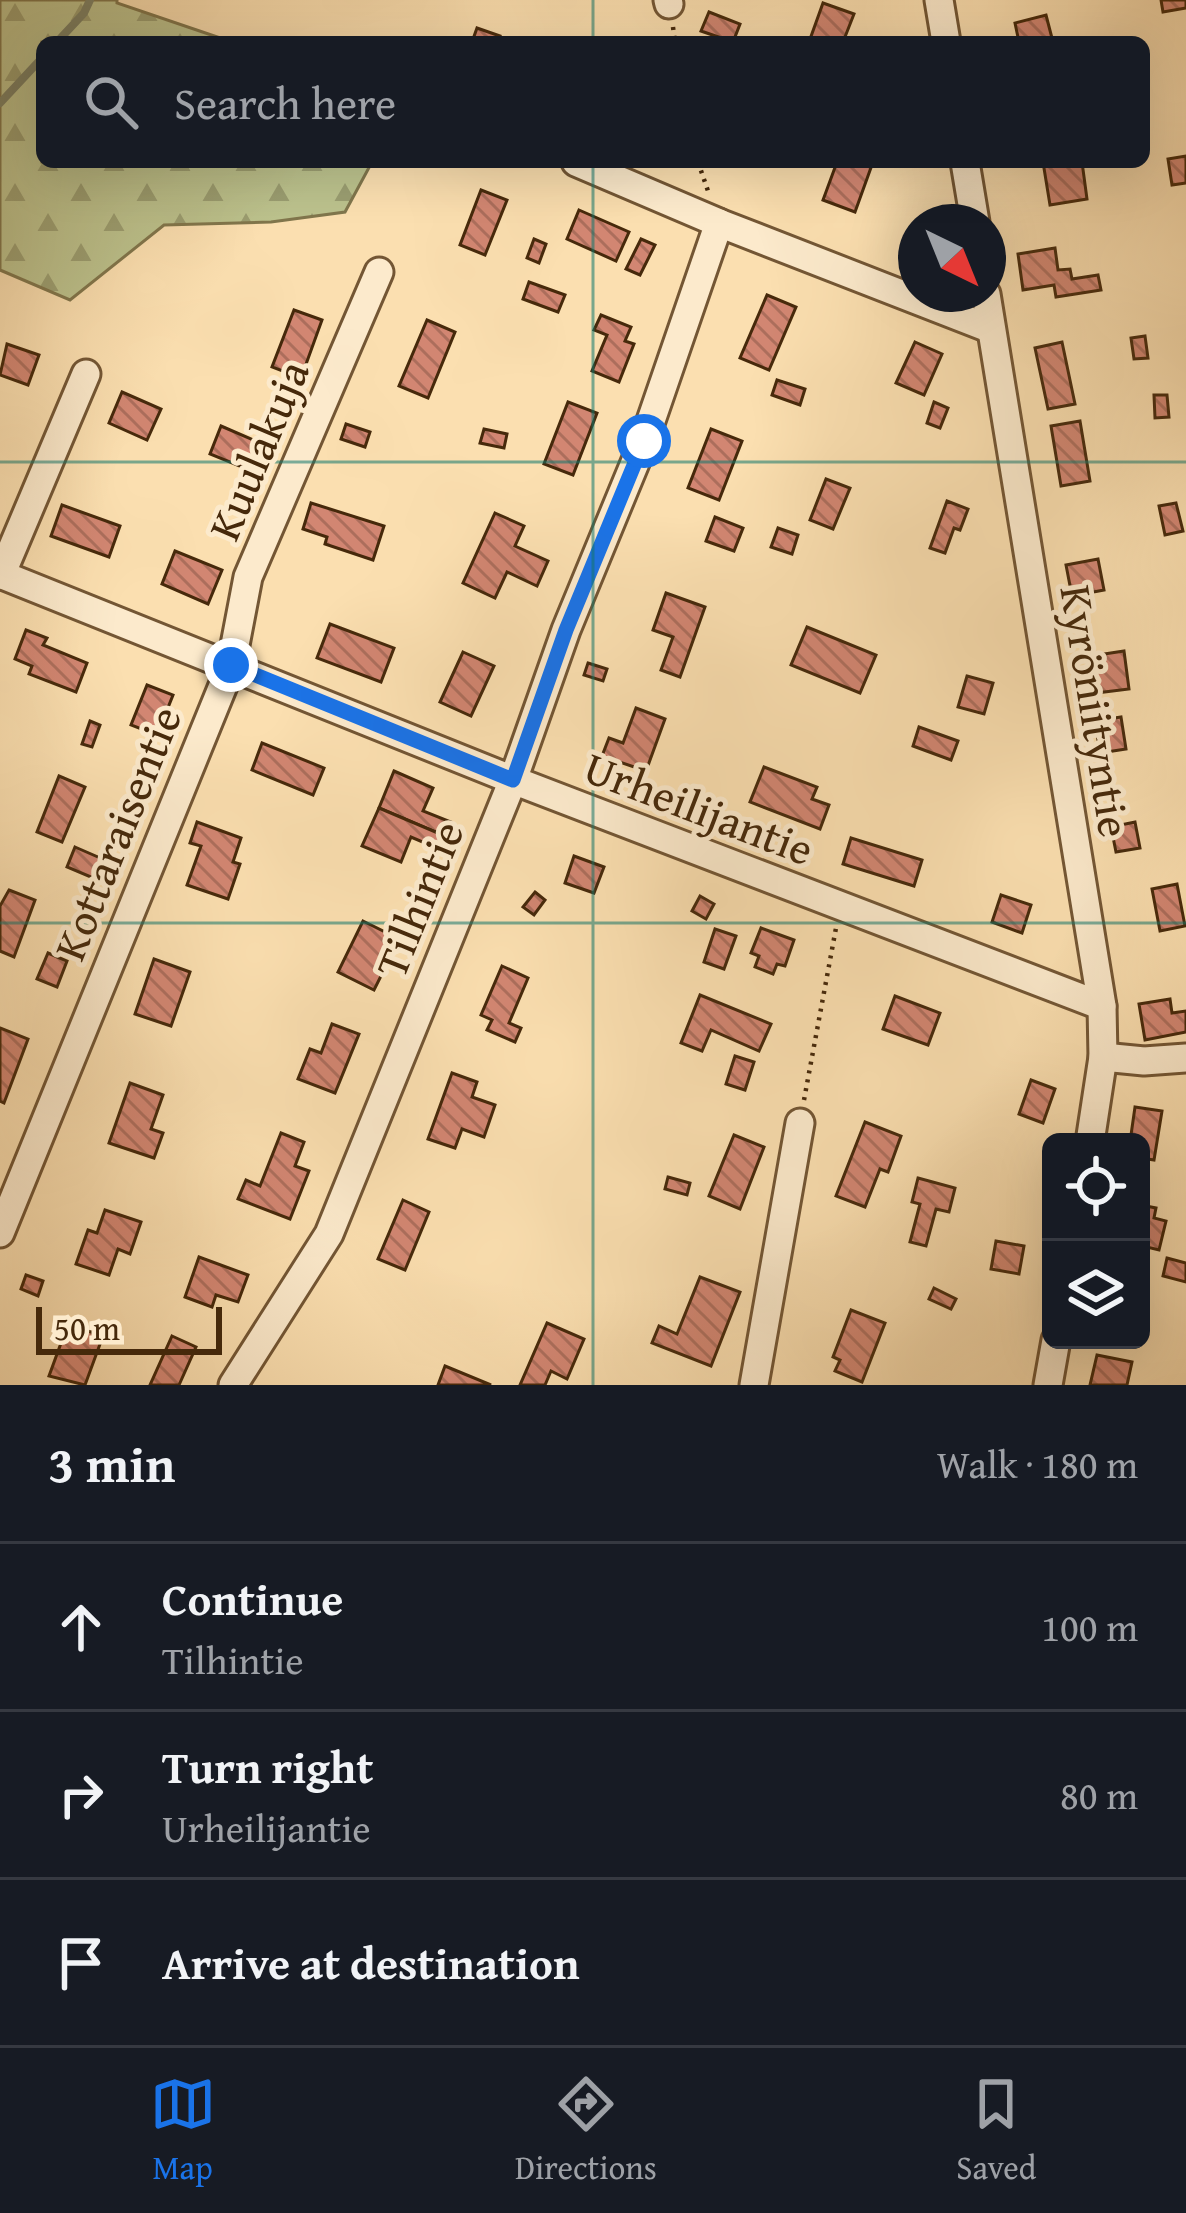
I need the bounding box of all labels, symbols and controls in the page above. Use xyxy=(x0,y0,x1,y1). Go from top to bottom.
search box xyxy=(36,36,1150,168)
icon: search xyxy=(78,69,144,135)
text: Search here xyxy=(174,70,396,135)
north arrow xyxy=(898,204,1006,312)
street label: Kuulakuja xyxy=(191,350,325,550)
route start xyxy=(617,414,671,468)
street label: Kyröniityntie xyxy=(1045,580,1148,842)
route end xyxy=(204,638,258,692)
street label: Kottaraisentie xyxy=(36,696,197,969)
street label: Urheilijantie xyxy=(575,734,823,881)
street label: Tilhintie xyxy=(358,811,479,987)
map controls xyxy=(1042,1133,1150,1349)
button: locate xyxy=(1042,1133,1150,1241)
button: layers xyxy=(1042,1241,1150,1349)
scale bar xyxy=(36,1301,222,1354)
text: 50 m xyxy=(54,1304,120,1352)
text: 3 min xyxy=(48,1426,175,1501)
text: Walk · 180 m xyxy=(937,1435,1138,1492)
text: Continue xyxy=(162,1566,343,1631)
icon: ahead xyxy=(48,1594,114,1660)
text: 100 m xyxy=(1041,1598,1138,1655)
text: Tilhintie xyxy=(162,1631,304,1688)
text: Turn right xyxy=(162,1734,374,1799)
icon: right xyxy=(48,1762,114,1828)
text: 80 m xyxy=(1060,1766,1138,1823)
text: Urheilijantie xyxy=(162,1799,371,1856)
icon: arrive xyxy=(48,1930,114,1996)
text: Arrive at destination xyxy=(162,1930,580,1995)
tab: Map xyxy=(150,2071,216,2191)
tab: Directions xyxy=(515,2071,657,2191)
tab: Saved xyxy=(956,2071,1036,2191)

